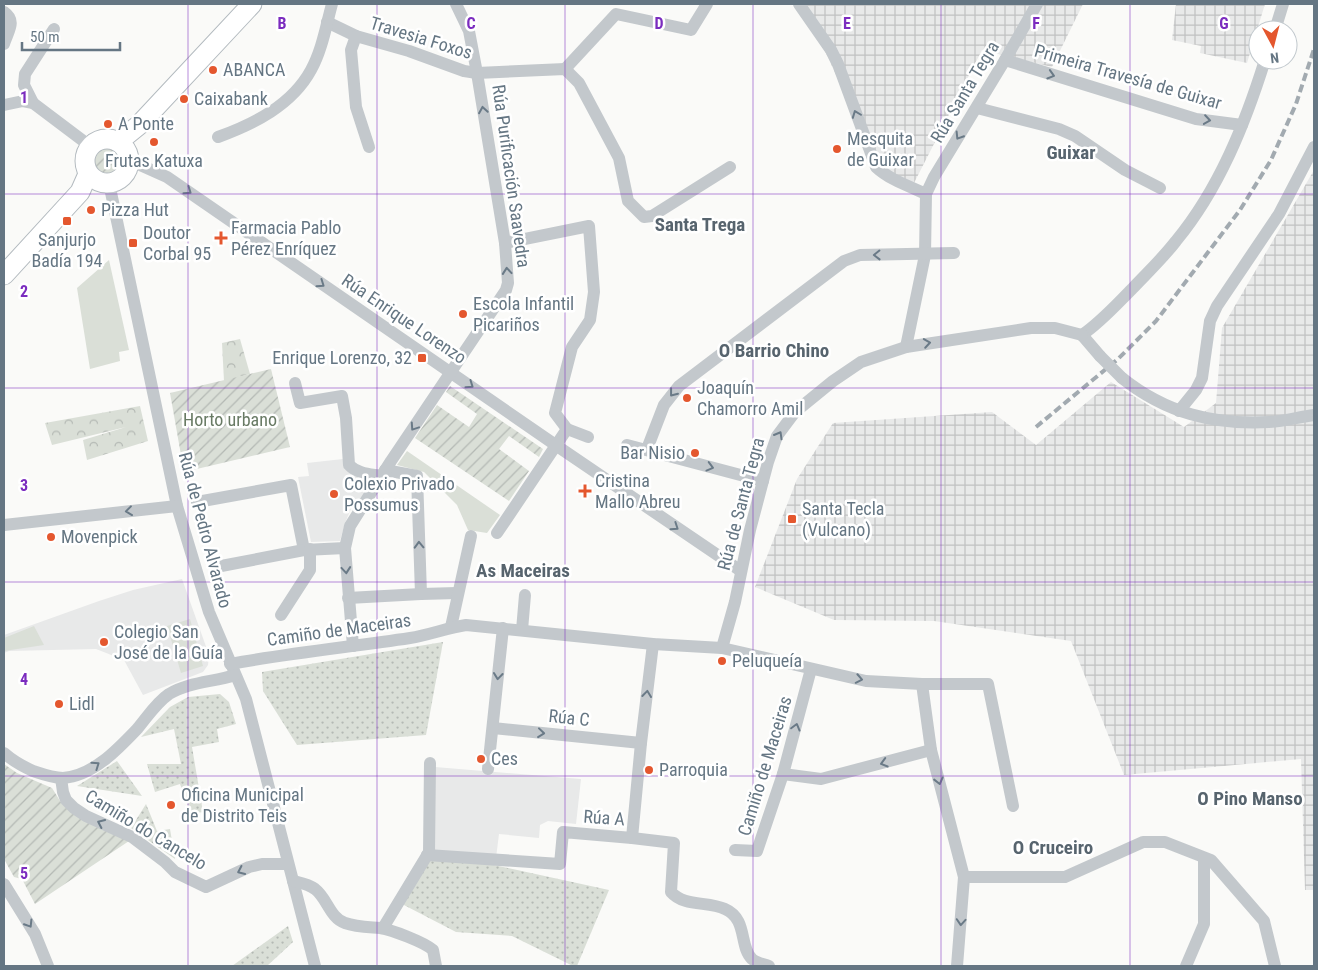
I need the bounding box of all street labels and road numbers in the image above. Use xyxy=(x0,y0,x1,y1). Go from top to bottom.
street label: Travesia Foxos xyxy=(368,12,475,63)
street label: Rúa Santa Tegra xyxy=(926,37,1003,146)
street label: Primeira Travesía de Guixar xyxy=(1032,40,1225,113)
street label: Rúa Purificación Saavedra xyxy=(488,83,535,269)
street label: Rúa Enrique Lorenzo xyxy=(338,269,470,368)
street label: Rúa de Santa Tegra xyxy=(713,435,768,573)
street label: Rúa de Pedro Alvarado xyxy=(175,450,236,610)
street label: Camiño de Maceiras xyxy=(266,609,412,650)
street label: Camiño de Maceiras xyxy=(733,693,796,838)
street label: Rúa C xyxy=(547,705,591,730)
street label: Camiño do Cancelo xyxy=(82,785,211,874)
street label: Rúa A xyxy=(583,806,626,829)

